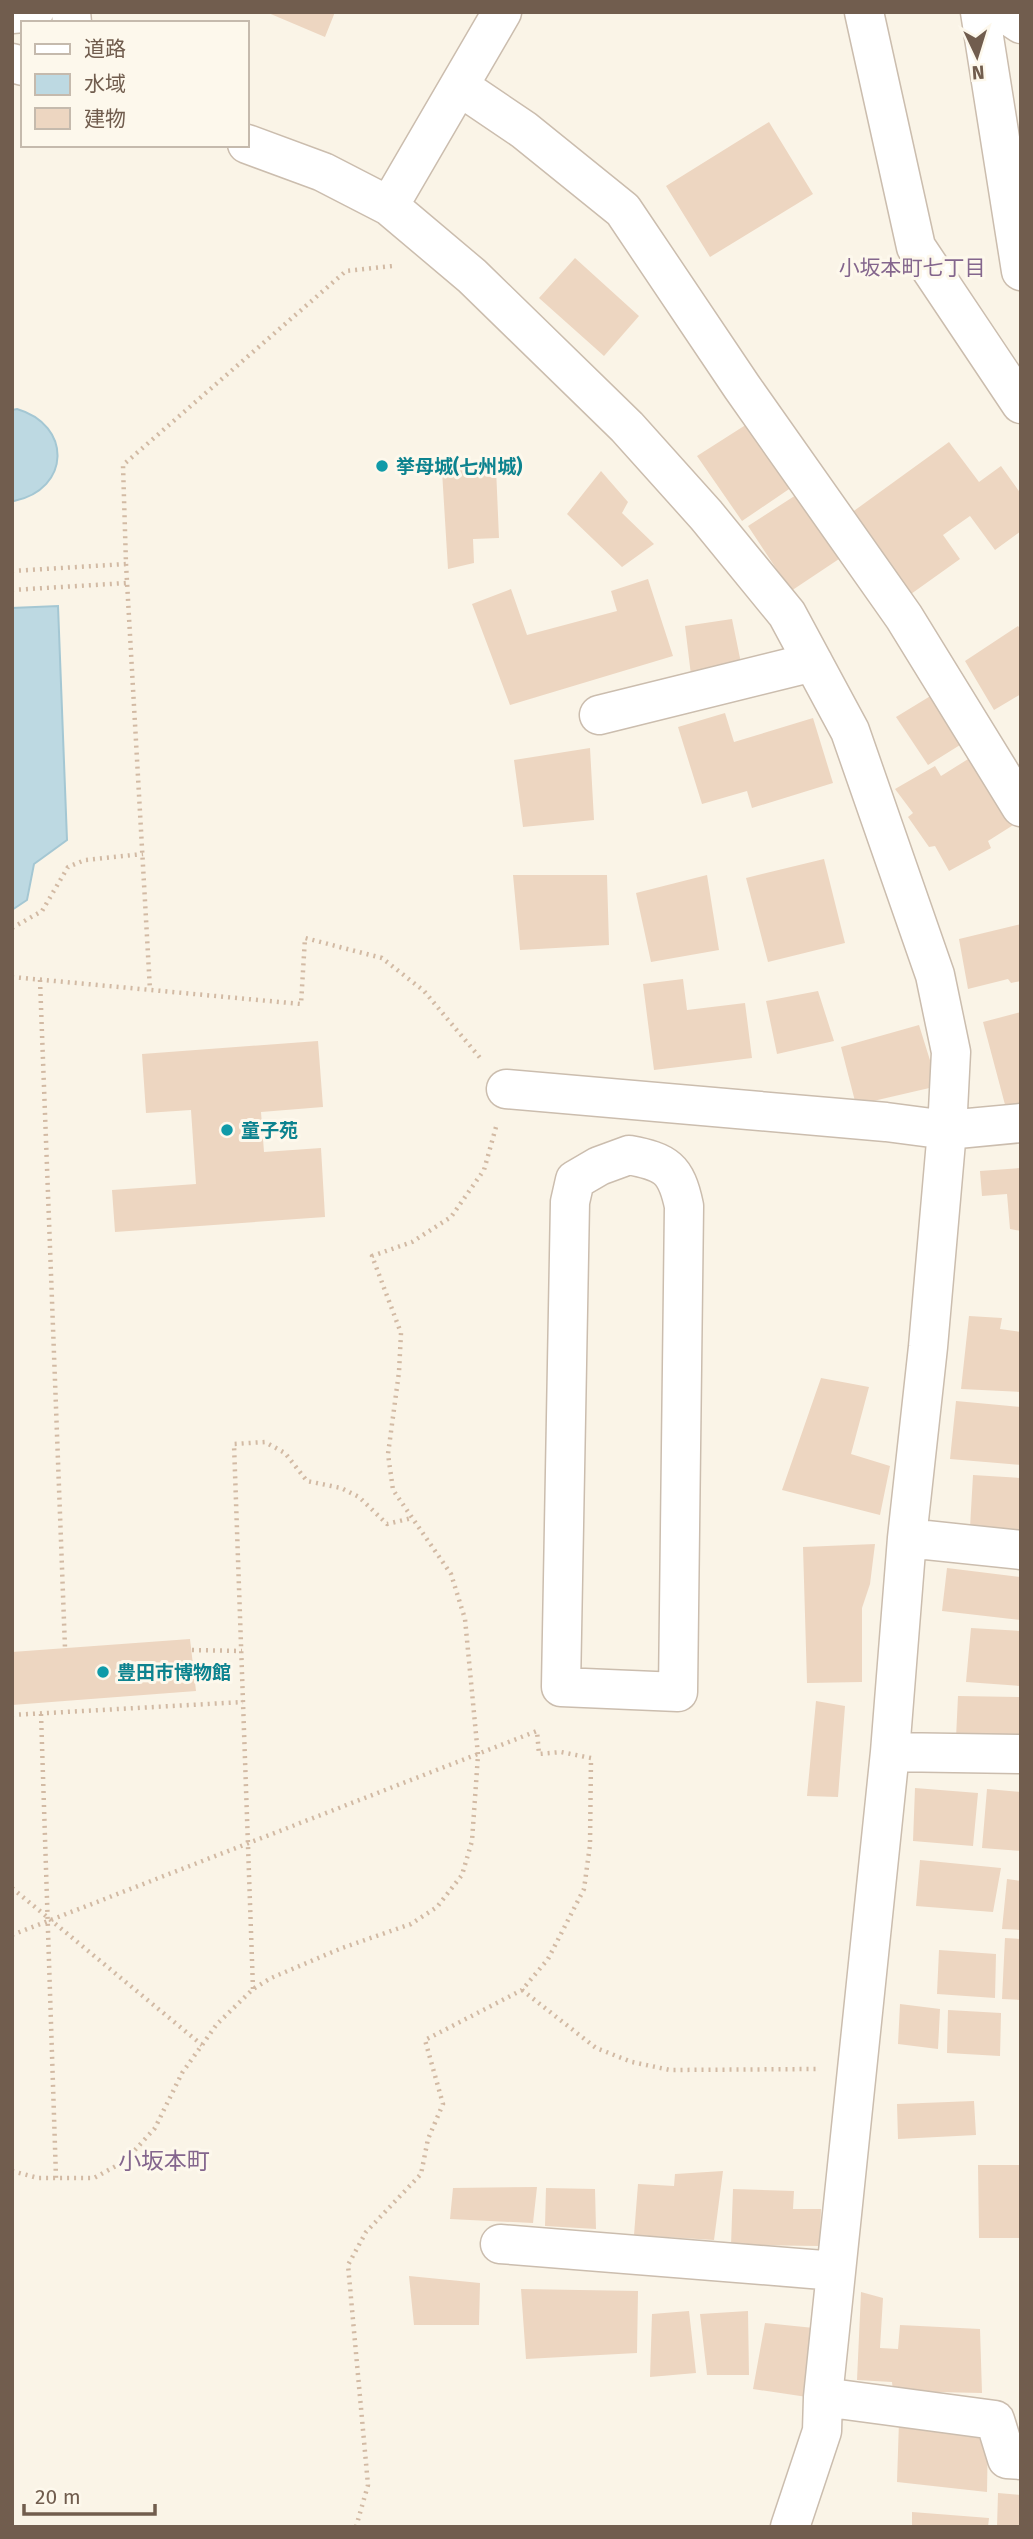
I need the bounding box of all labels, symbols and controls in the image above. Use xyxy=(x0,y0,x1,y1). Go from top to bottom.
legend xyxy=(21,21,248,147)
north arrow xyxy=(942,21,1012,91)
text: 道路 xyxy=(84,36,126,62)
text: N xyxy=(971,61,985,84)
text: 水域 xyxy=(84,71,126,97)
text: 建物 xyxy=(84,106,126,132)
district label: 小坂本町七丁目 xyxy=(839,255,986,281)
place label: 挙母城(七州城) xyxy=(396,455,522,478)
marker: 挙母城(七州城) xyxy=(374,458,390,474)
place label: 童子苑 xyxy=(241,1119,298,1142)
marker: 童子苑 xyxy=(219,1122,235,1138)
place label: 豊田市博物館 xyxy=(117,1661,231,1684)
marker: 豊田市博物館 xyxy=(95,1664,111,1680)
district label: 小坂本町 xyxy=(118,2147,210,2175)
scale bar xyxy=(24,2472,156,2516)
text: 20 m xyxy=(35,2484,81,2510)

